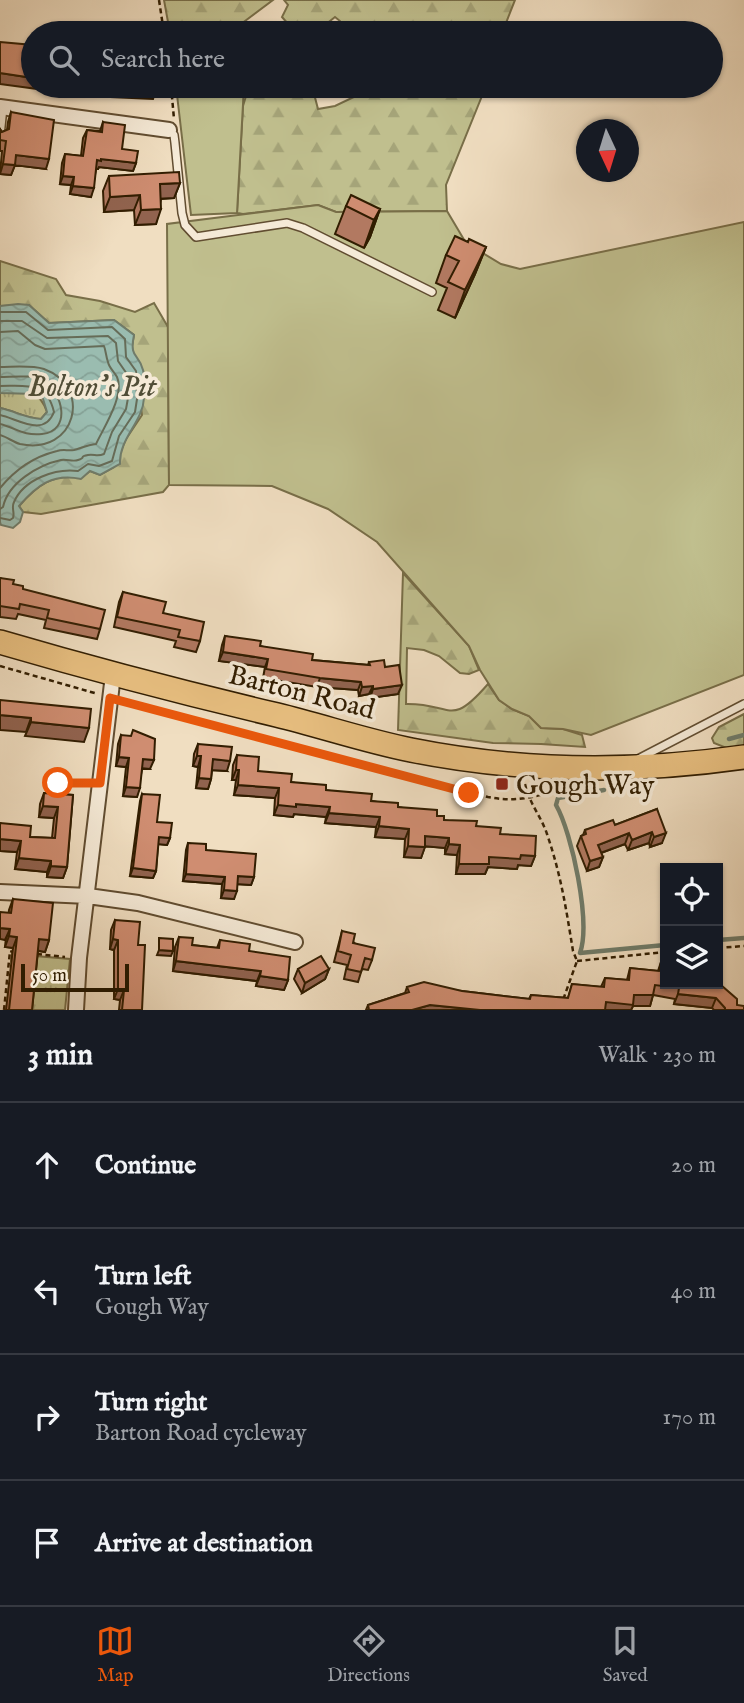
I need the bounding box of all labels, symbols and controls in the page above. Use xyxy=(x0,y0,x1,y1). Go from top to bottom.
search box xyxy=(21,21,723,98)
icon: search xyxy=(45,41,83,79)
text: Search here xyxy=(101,43,225,76)
north arrow xyxy=(576,119,639,182)
water label: Bolton’s Pit xyxy=(28,369,158,407)
street label: Barton Road xyxy=(225,658,378,729)
route start xyxy=(42,767,73,798)
place label: Gough Way xyxy=(516,769,655,804)
marker: Gough Way xyxy=(494,776,510,792)
route end xyxy=(453,777,484,808)
map controls xyxy=(660,863,723,989)
button: locate xyxy=(660,863,723,926)
button: layers xyxy=(660,926,723,989)
scale bar xyxy=(21,961,130,993)
text: 50 m xyxy=(32,964,67,988)
text: 3 min xyxy=(28,1037,93,1075)
text: Walk · 230 m xyxy=(598,1041,716,1070)
icon: ahead xyxy=(28,1146,66,1184)
text: Continue xyxy=(95,1149,196,1182)
text: 20 m xyxy=(671,1151,716,1180)
text: Turn left xyxy=(95,1260,192,1293)
icon: left xyxy=(28,1272,66,1310)
text: 40 m xyxy=(671,1277,716,1306)
text: Gough Way xyxy=(95,1293,209,1322)
text: Turn right xyxy=(95,1386,208,1419)
icon: right xyxy=(28,1398,66,1436)
text: 170 m xyxy=(663,1403,716,1432)
text: Barton Road cycleway xyxy=(95,1419,307,1448)
icon: arrive xyxy=(28,1524,66,1562)
text: Arrive at destination xyxy=(95,1527,313,1560)
tab: Map xyxy=(96,1622,134,1688)
tab: Directions xyxy=(327,1622,410,1688)
tab: Saved xyxy=(603,1622,648,1688)

